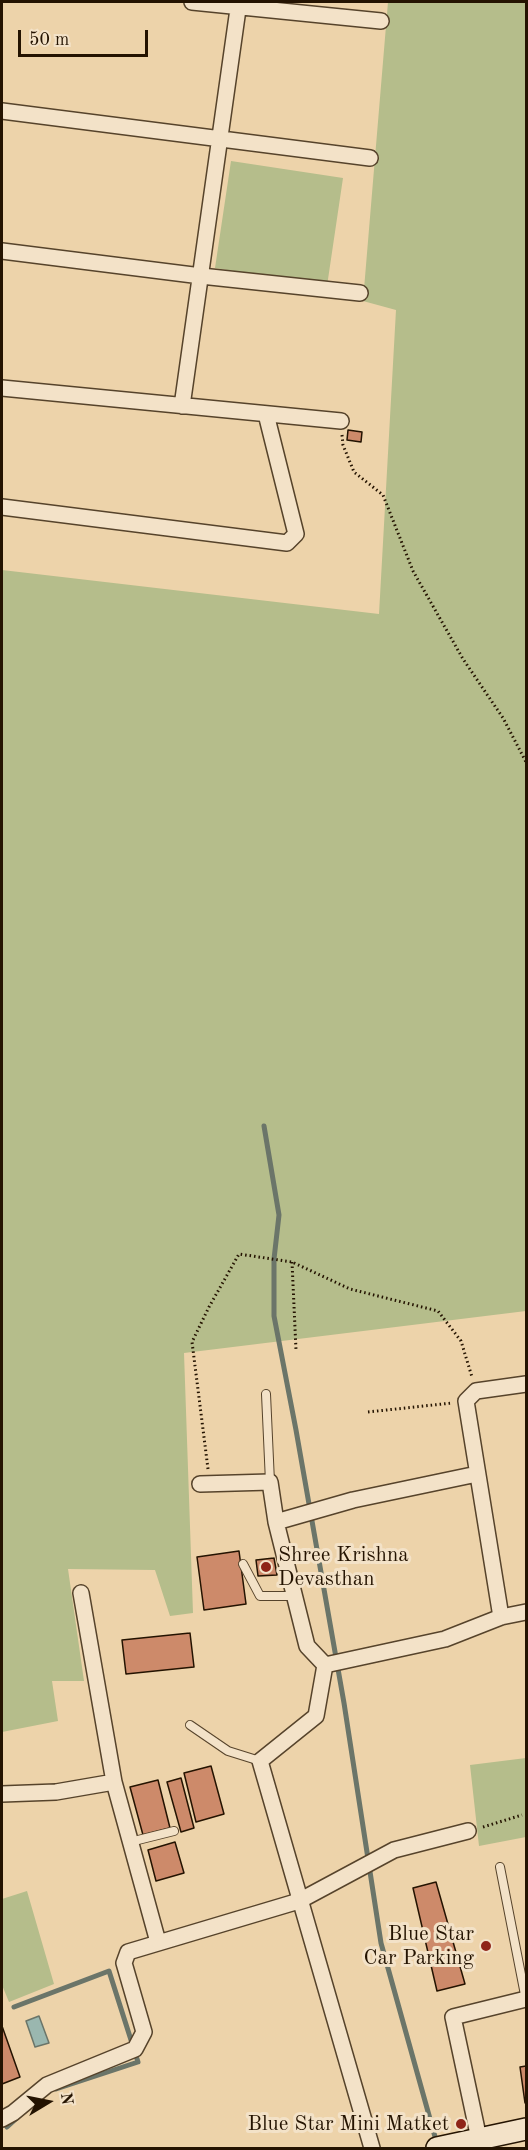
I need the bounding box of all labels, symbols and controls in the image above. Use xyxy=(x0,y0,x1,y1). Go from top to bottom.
scale bar xyxy=(21,18,152,56)
text: 50 m xyxy=(29,31,69,49)
place label: Shree Krishna Devasthan xyxy=(278,1542,409,1592)
marker: Shree Krishna Devasthan xyxy=(259,1560,273,1574)
place label: Blue Star Car Parking xyxy=(363,1921,474,1971)
marker: Blue Star Car Parking xyxy=(479,1939,493,1953)
north arrow xyxy=(18,2072,78,2132)
text: N xyxy=(57,2091,75,2106)
place label: Blue Star Mini Matket xyxy=(247,2111,449,2137)
marker: Blue Star Mini Matket xyxy=(454,2117,468,2131)

